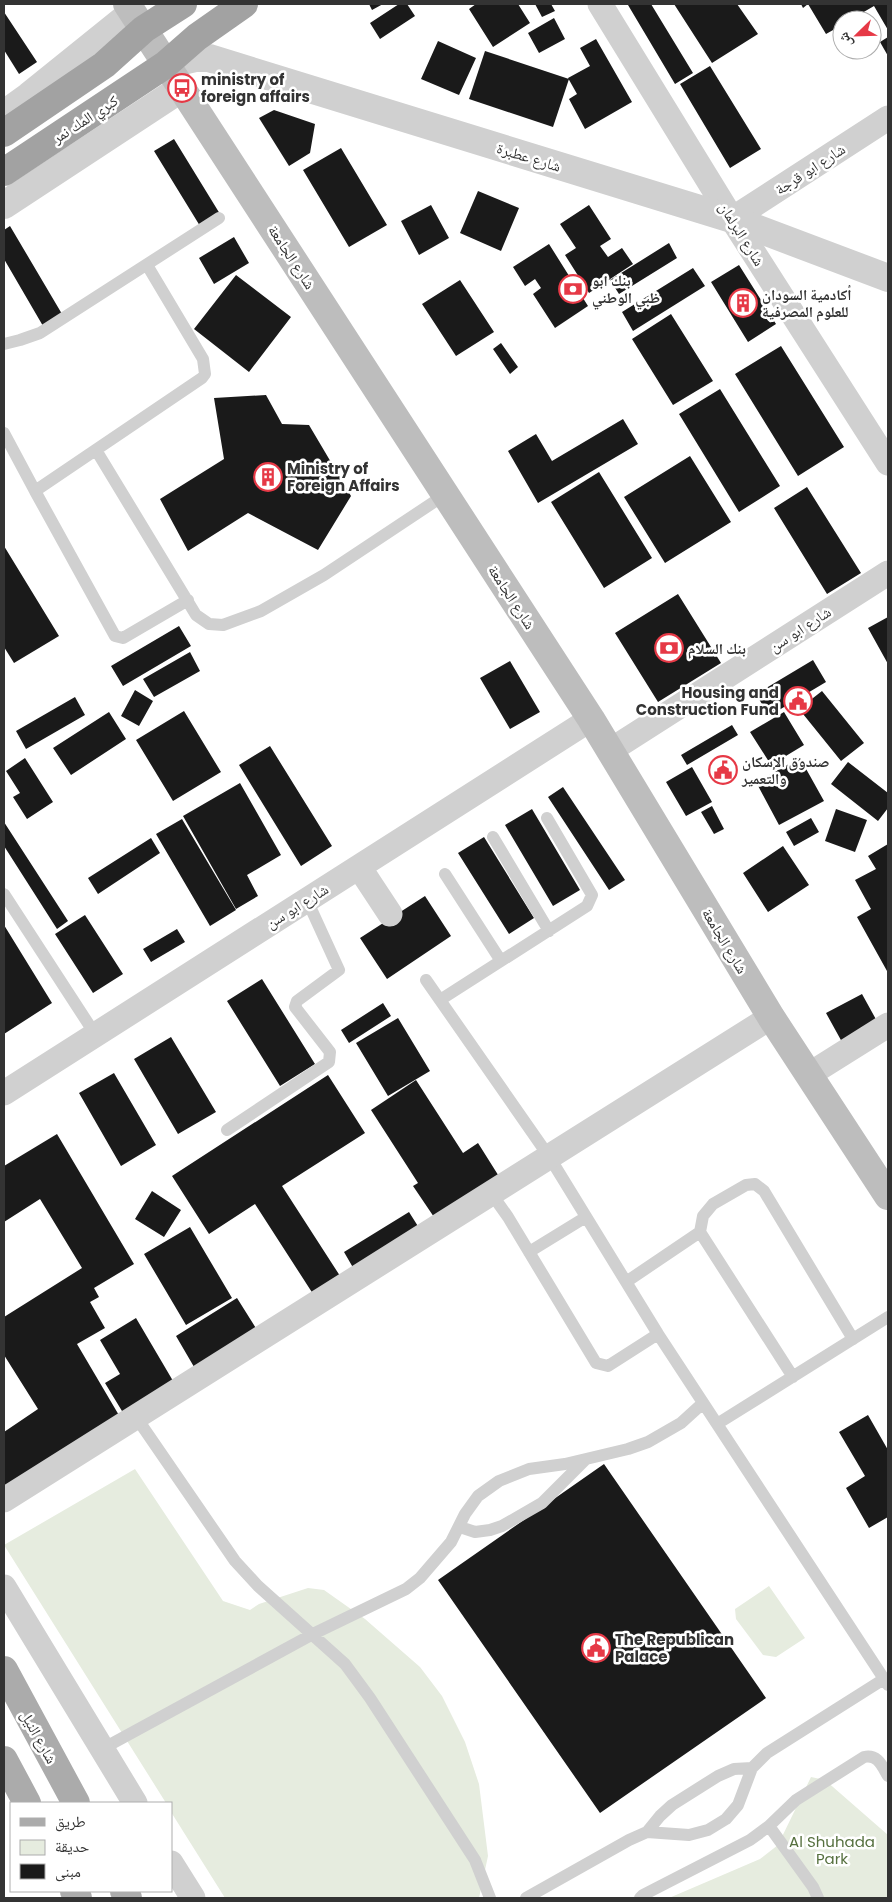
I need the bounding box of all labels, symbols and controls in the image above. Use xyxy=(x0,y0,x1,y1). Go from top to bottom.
north arrow xyxy=(832,10,882,60)
text: ش xyxy=(833,29,857,51)
place label: ministry of foreign affairs xyxy=(201,69,310,107)
bus stop icon: ministry of foreign affairs xyxy=(167,73,197,103)
street label: كبري المك نمر xyxy=(47,90,123,150)
street label: شارع عطبرة xyxy=(494,137,564,177)
street label: شارع ابو قرجة xyxy=(771,138,849,200)
street label: شارع البرلمان xyxy=(714,198,770,270)
street label: شارع الجامعة xyxy=(263,221,321,293)
place label: بنك ابو ظبي الوطني xyxy=(592,270,660,309)
bank icon: بنك ابو ظبي الوطني xyxy=(558,274,588,304)
place label: أكادمية السودان للعلوم المصرفية xyxy=(762,284,852,322)
building icon: أكادمية السودان للعلوم المصرفية xyxy=(728,288,758,318)
place label: Ministry of Foreign Affairs xyxy=(287,458,400,496)
building icon: Ministry of Foreign Affairs xyxy=(253,462,283,492)
street label: شارع الجامعة xyxy=(483,561,541,633)
street label: شارع ابو سن xyxy=(765,601,835,657)
bank icon: بنك السلام xyxy=(654,633,684,663)
place label: بنك السلام xyxy=(688,638,746,659)
place label: Housing and Construction Fund xyxy=(636,682,779,720)
public building icon: Housing and Construction Fund xyxy=(783,686,813,716)
place label: صندوق الإسكان والتعمير xyxy=(741,751,829,789)
public building icon: صندوق الإسكان والتعمير xyxy=(708,755,738,785)
street label: شارع ابو سن xyxy=(262,879,332,933)
street label: شارع الجامعة xyxy=(697,904,753,978)
place label: The Republican Palace xyxy=(615,1629,734,1667)
public building icon: The Republican Palace xyxy=(581,1633,611,1663)
street label: شارع النيل xyxy=(16,1707,62,1768)
legend xyxy=(10,1802,172,1892)
text: طريق xyxy=(55,1811,86,1832)
park label: Al Shuhada Park xyxy=(789,1831,875,1869)
text: حديقة xyxy=(55,1836,90,1857)
text: مبنى xyxy=(55,1861,81,1882)

